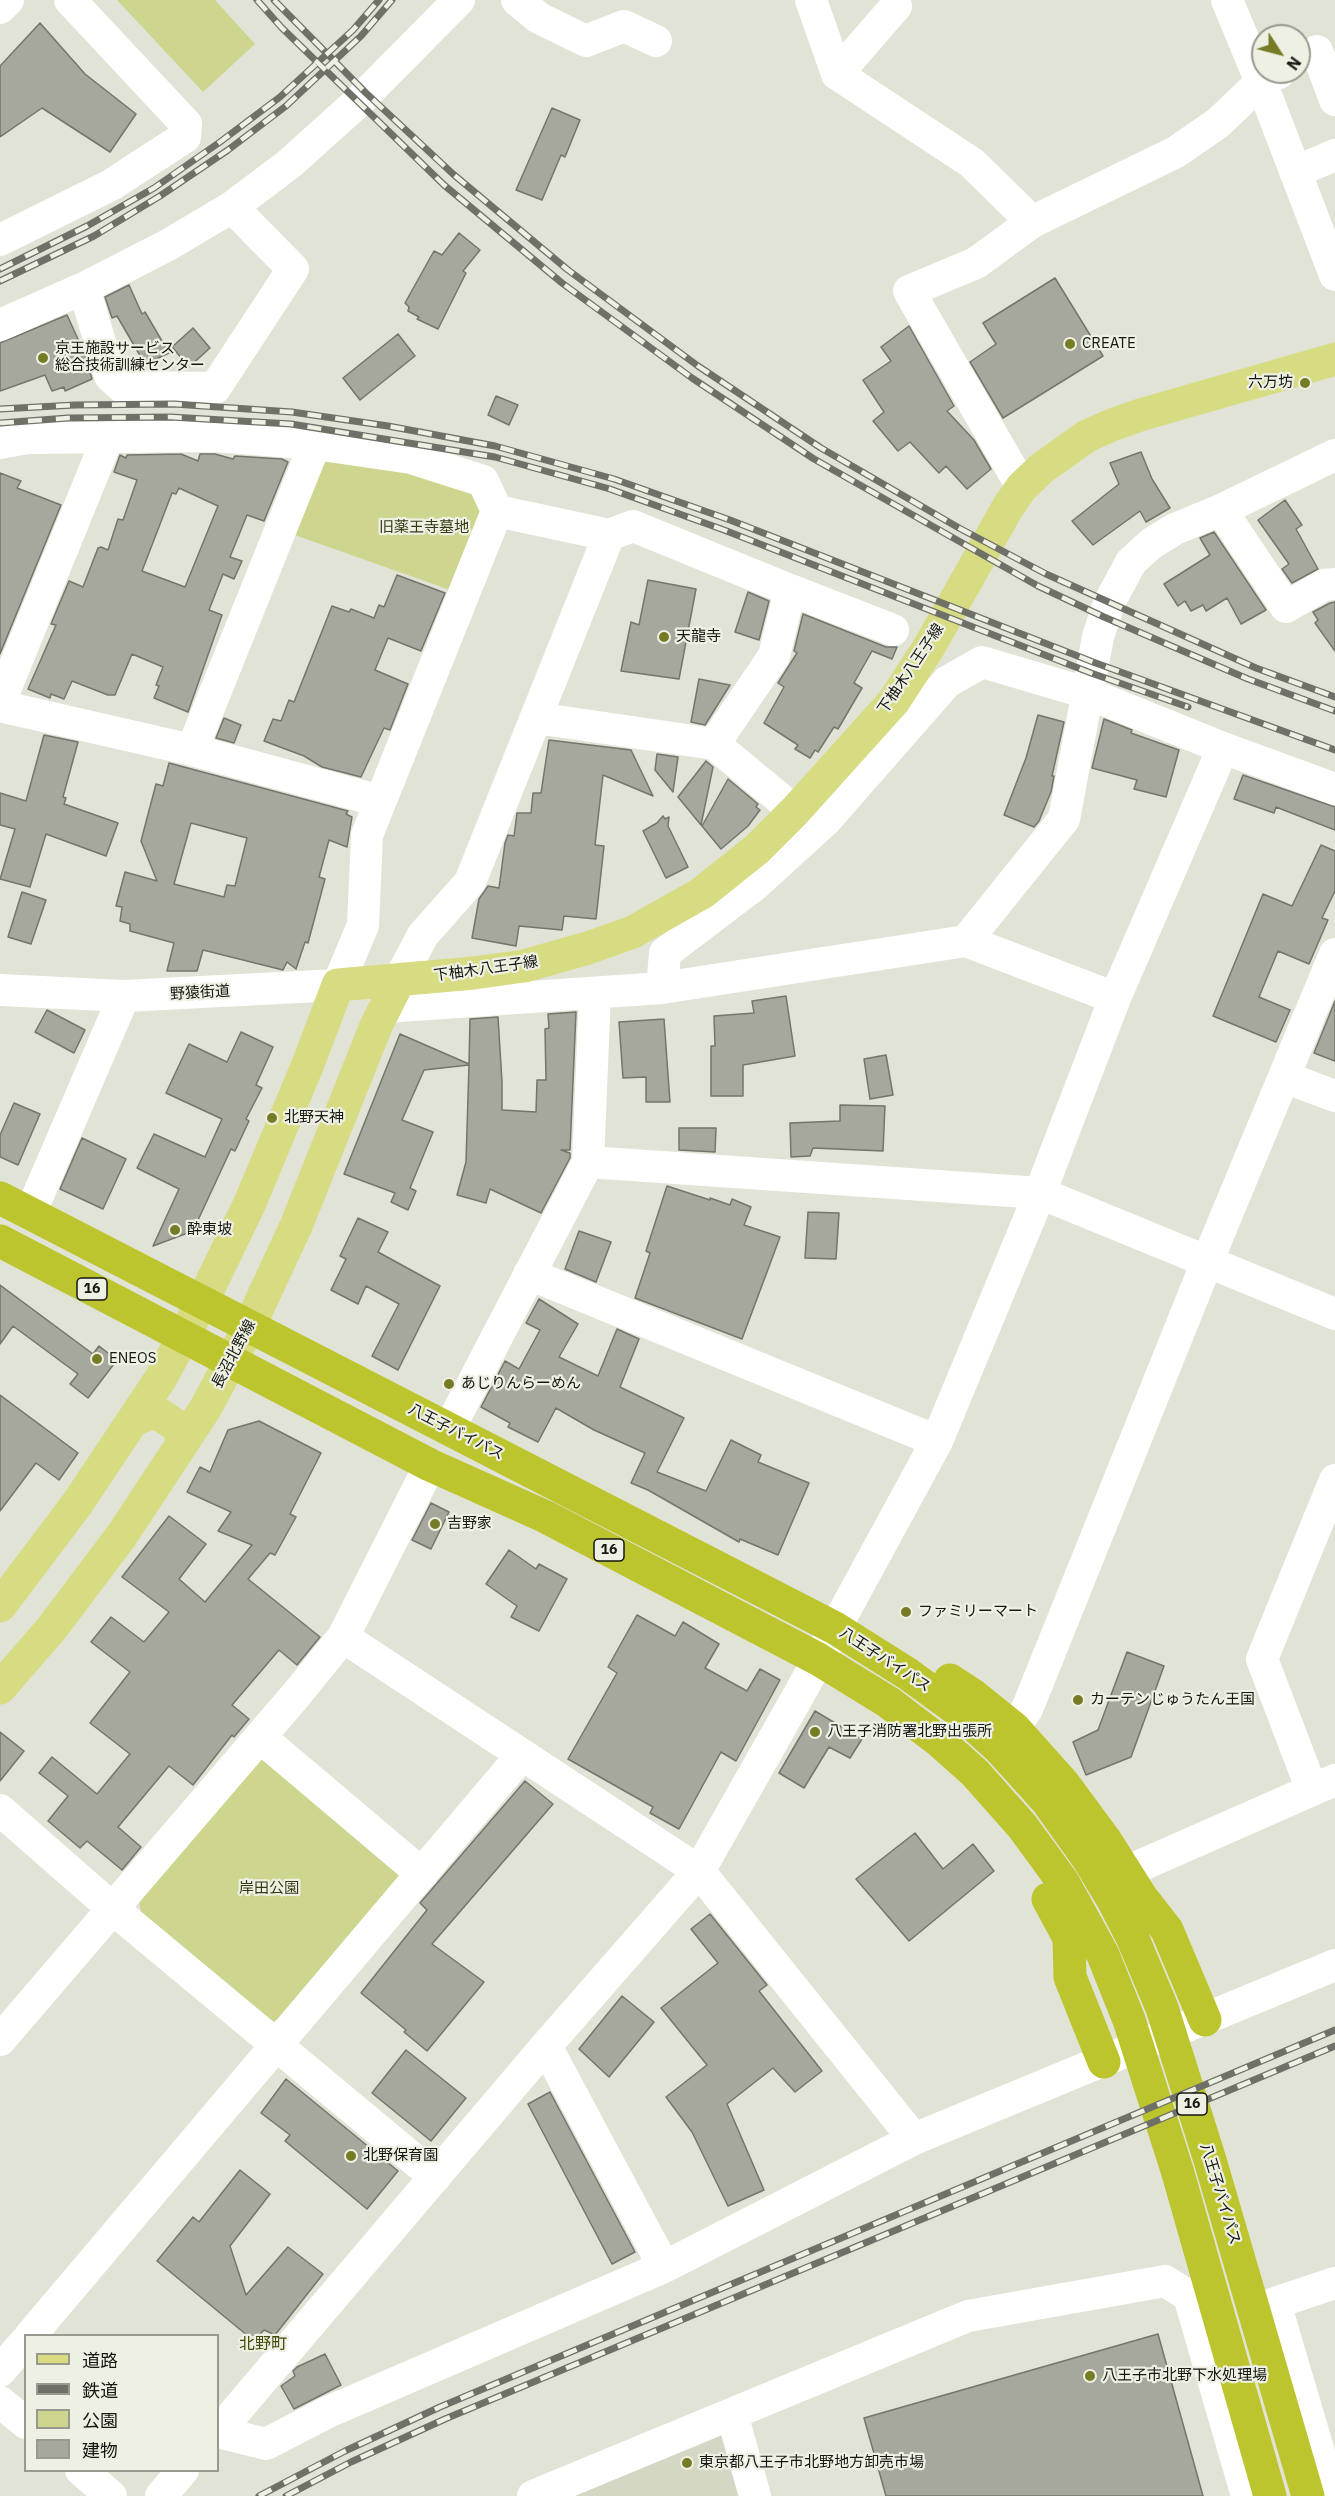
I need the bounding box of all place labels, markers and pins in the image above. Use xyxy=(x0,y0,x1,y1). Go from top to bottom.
place label: CREATE xyxy=(1082,335,1136,353)
marker: CREATE xyxy=(1063,337,1077,351)
place label: 京王施設サービス 総合技術訓練センター xyxy=(55,340,205,375)
marker: 京王施設サービス 総合技術訓練センター xyxy=(36,351,50,365)
place label: 六万坊 xyxy=(1248,374,1293,392)
marker: 六万坊 xyxy=(1298,376,1312,390)
place label: 天龍寺 xyxy=(676,628,721,646)
marker: 天龍寺 xyxy=(657,630,671,644)
place label: 北野天神 xyxy=(284,1109,344,1127)
marker: 北野天神 xyxy=(265,1111,279,1125)
place label: 酔東坡 xyxy=(187,1221,232,1239)
marker: 酔東坡 xyxy=(168,1223,182,1237)
place label: ENEOS xyxy=(109,1350,156,1368)
marker: ENEOS xyxy=(90,1352,104,1366)
place label: あじりんらーめん xyxy=(461,1375,581,1393)
marker: あじりんらーめん xyxy=(442,1377,456,1391)
place label: 吉野家 xyxy=(447,1515,492,1533)
marker: 吉野家 xyxy=(428,1517,442,1531)
place label: ファミリーマート xyxy=(918,1603,1038,1621)
marker: ファミリーマート xyxy=(899,1605,913,1619)
place label: カーテンじゅうたん王国 xyxy=(1090,1691,1255,1709)
marker: カーテンじゅうたん王国 xyxy=(1071,1693,1085,1707)
place label: 八王子消防署北野出張所 xyxy=(827,1723,992,1741)
marker: 八王子消防署北野出張所 xyxy=(808,1725,822,1739)
place label: 北野保育園 xyxy=(363,2147,438,2165)
marker: 北野保育園 xyxy=(344,2149,358,2163)
place label: 八王子市北野下水処理場 xyxy=(1102,2367,1267,2385)
marker: 八王子市北野下水処理場 xyxy=(1083,2369,1097,2383)
place label: 東京都八王子市北野地方卸売市場 xyxy=(699,2454,924,2472)
marker: 東京都八王子市北野地方卸売市場 xyxy=(680,2456,694,2470)

